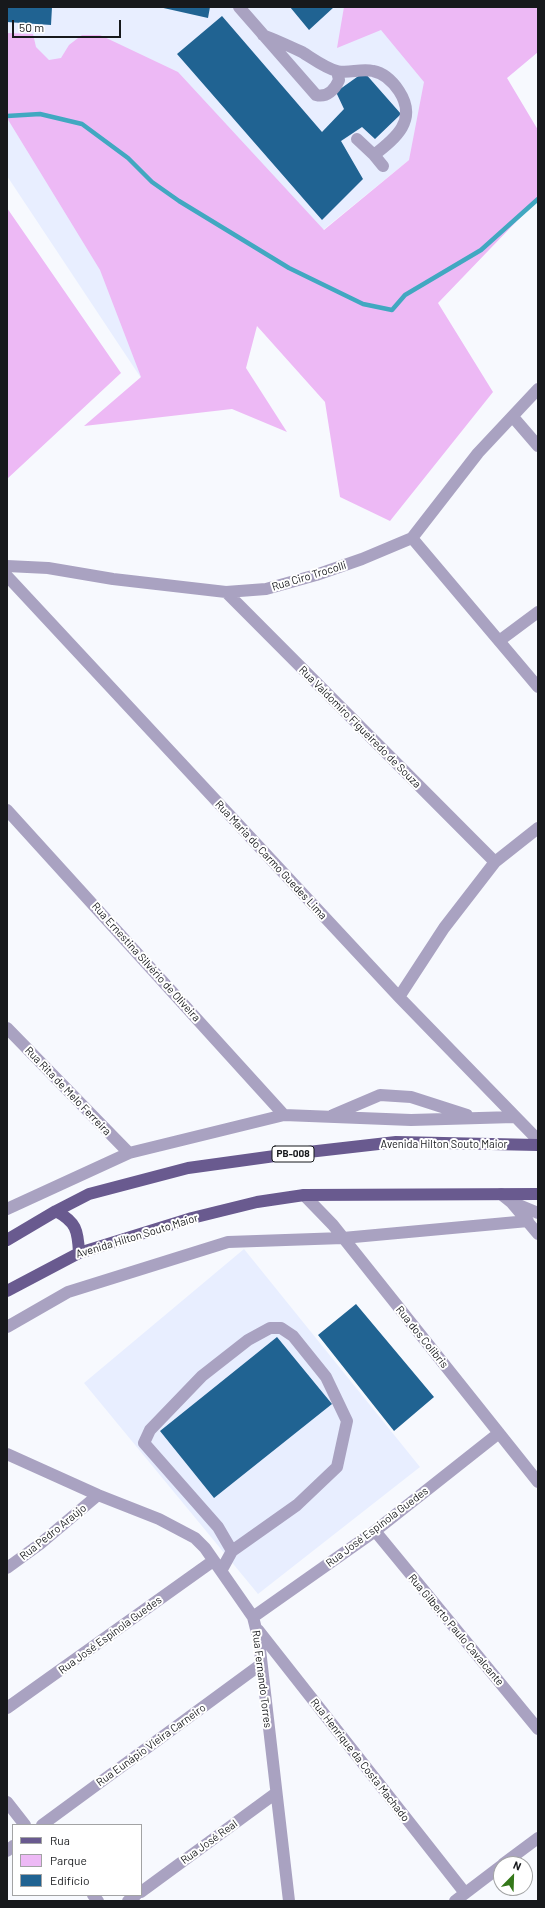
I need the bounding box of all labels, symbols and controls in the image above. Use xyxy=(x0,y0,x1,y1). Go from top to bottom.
scale bar xyxy=(14,12,123,38)
text: 50 m xyxy=(19,20,44,34)
street label: Rua Ciro Trocolli xyxy=(270,558,348,594)
street label: Rua Valdomiro Figueiredo de Souza xyxy=(296,663,424,791)
street label: Rua Maria do Carmo Guedes Lima xyxy=(212,798,330,922)
street label: Rua Ernestina Silvério de Oliveira xyxy=(89,900,203,1024)
street label: Rua Rita de Melo Ferreira xyxy=(22,1044,114,1138)
street label: Avenida Hilton Souto Maior xyxy=(381,1137,507,1151)
road number: PB-008 xyxy=(272,1146,314,1162)
street label: Avenida Hilton Souto Maior xyxy=(74,1211,200,1261)
street label: Rua dos Colibris xyxy=(393,1303,451,1371)
street label: Rua José Espinola Guedes xyxy=(323,1484,431,1570)
street label: Rua Pedro Araújo xyxy=(17,1501,89,1563)
street label: Rua Gilberto Paulo Cavalcante xyxy=(405,1572,507,1688)
street label: Rua José Espínola Guedes xyxy=(56,1593,164,1677)
street label: Rua Fernando Torres xyxy=(249,1629,275,1729)
street label: Rua Henrique da Costa Machado xyxy=(308,1696,412,1824)
street label: Rua Eunápio Vieira Carneiro xyxy=(94,1701,208,1789)
street label: Rua José Real xyxy=(178,1817,240,1867)
legend xyxy=(12,1824,142,1896)
text: Rua xyxy=(50,1833,70,1847)
text: Parque xyxy=(50,1853,87,1867)
north arrow xyxy=(493,1856,533,1896)
text: N xyxy=(512,1858,523,1873)
text: Edifício xyxy=(50,1873,90,1887)

